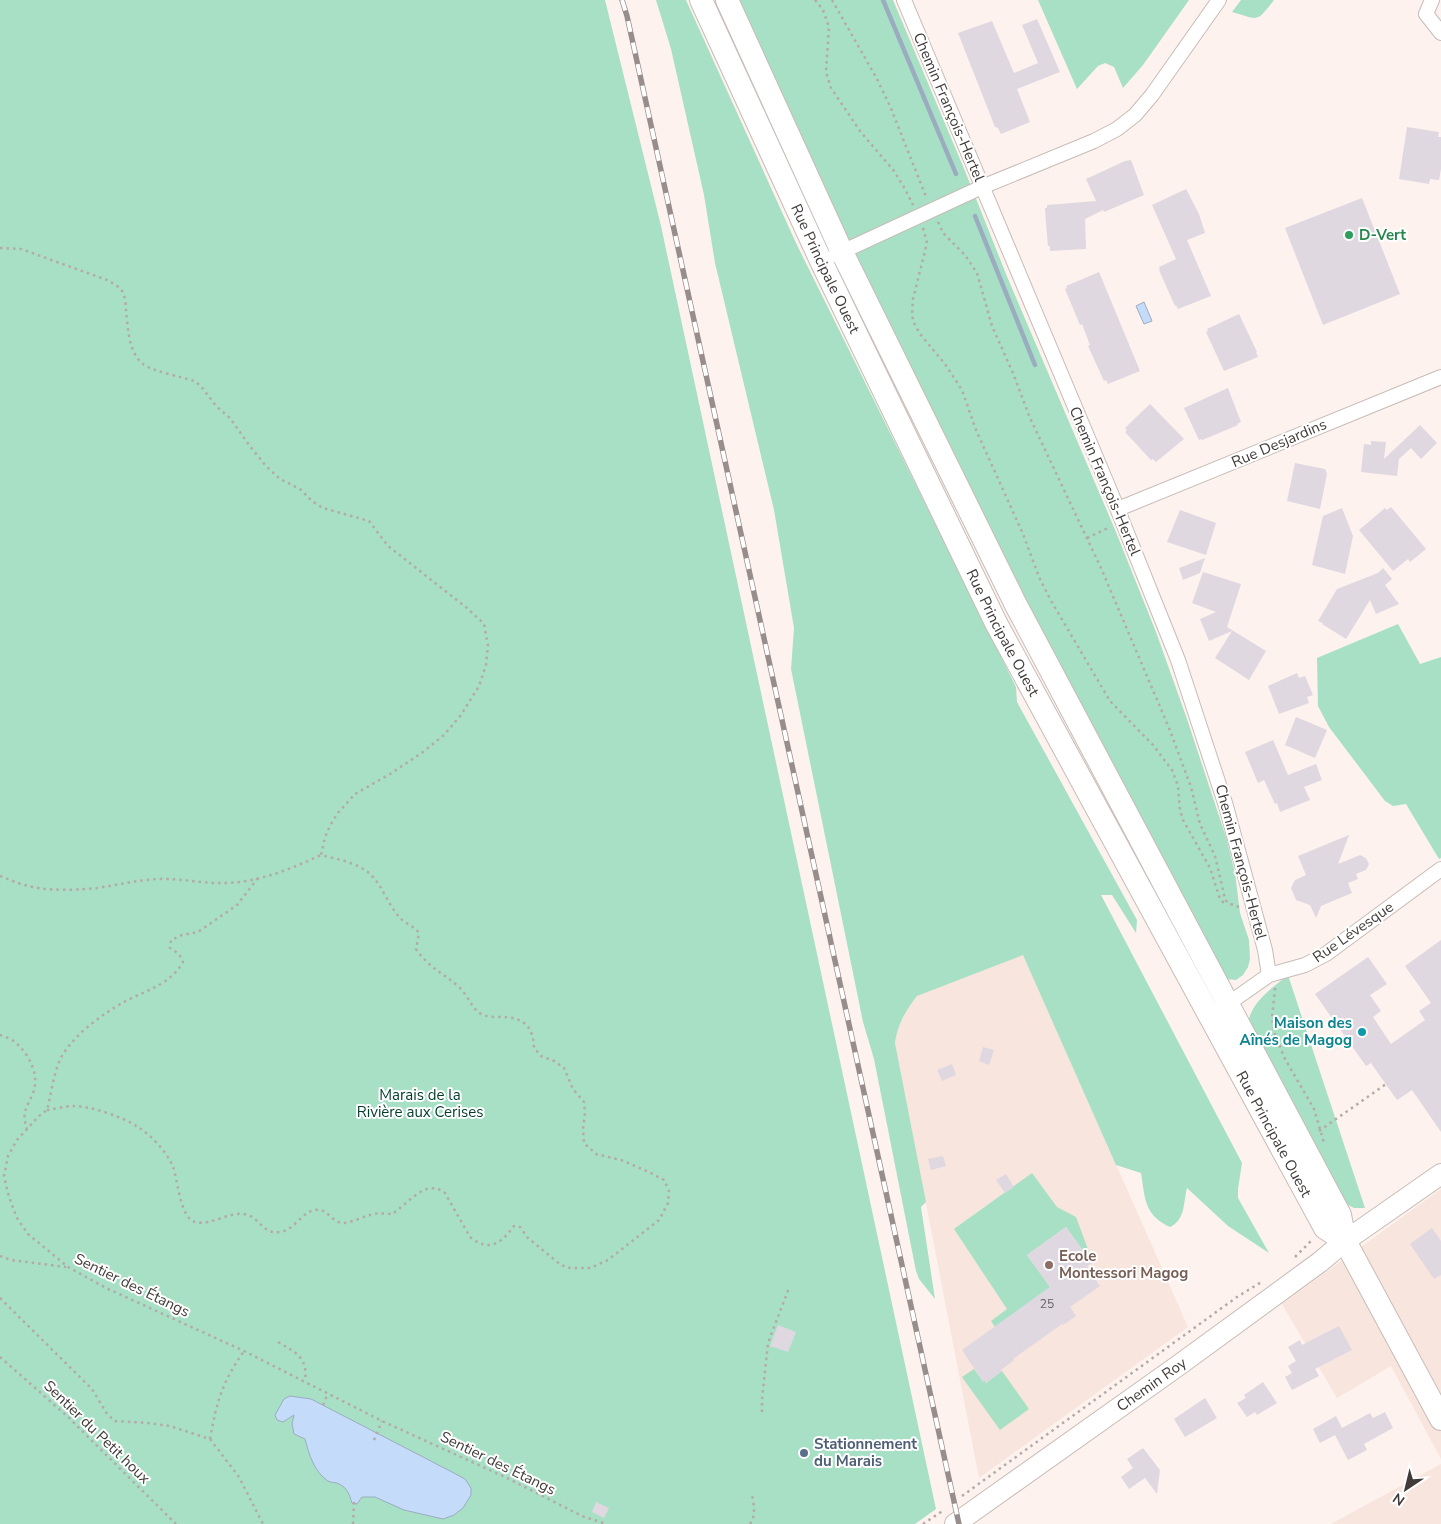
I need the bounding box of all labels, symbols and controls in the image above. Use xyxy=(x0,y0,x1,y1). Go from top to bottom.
street label: Chemin François-Hertel xyxy=(909,29,990,185)
street label: Rue Principale Ouest xyxy=(786,201,865,337)
place label: D-Vert xyxy=(1359,225,1406,245)
marker: D-Vert xyxy=(1343,229,1355,241)
street label: Chemin François-Hertel xyxy=(1065,403,1146,559)
street label: Rue Desjardins xyxy=(1228,414,1330,472)
street label: Rue Principale Ouest xyxy=(961,566,1044,700)
street label: Chemin François-Hertel xyxy=(1211,782,1272,942)
street label: Rue Lévesque xyxy=(1309,897,1397,967)
place label: Maison des Aînés de Magog xyxy=(1240,1013,1352,1050)
marker: Maison des Aînés de Magog xyxy=(1356,1026,1368,1038)
street label: Rue Principale Ouest xyxy=(1231,1067,1317,1201)
park label: Marais de la Rivière aux Cerises xyxy=(357,1085,483,1122)
place label: Ecole Montessori Magog xyxy=(1059,1246,1188,1283)
street label: Sentier des Étangs xyxy=(71,1248,193,1322)
marker: Ecole Montessori Magog xyxy=(1043,1259,1055,1271)
house number: 25 xyxy=(1040,1296,1054,1312)
street label: Chemin Roy xyxy=(1113,1353,1191,1416)
street label: Sentier du Petit houx xyxy=(39,1376,155,1488)
street label: Sentier des Étangs xyxy=(437,1426,559,1500)
place label: Stationnement du Marais xyxy=(814,1434,917,1471)
marker: Stationnement du Marais xyxy=(798,1447,810,1459)
north arrow xyxy=(1381,1464,1431,1514)
text: N xyxy=(1389,1488,1409,1510)

